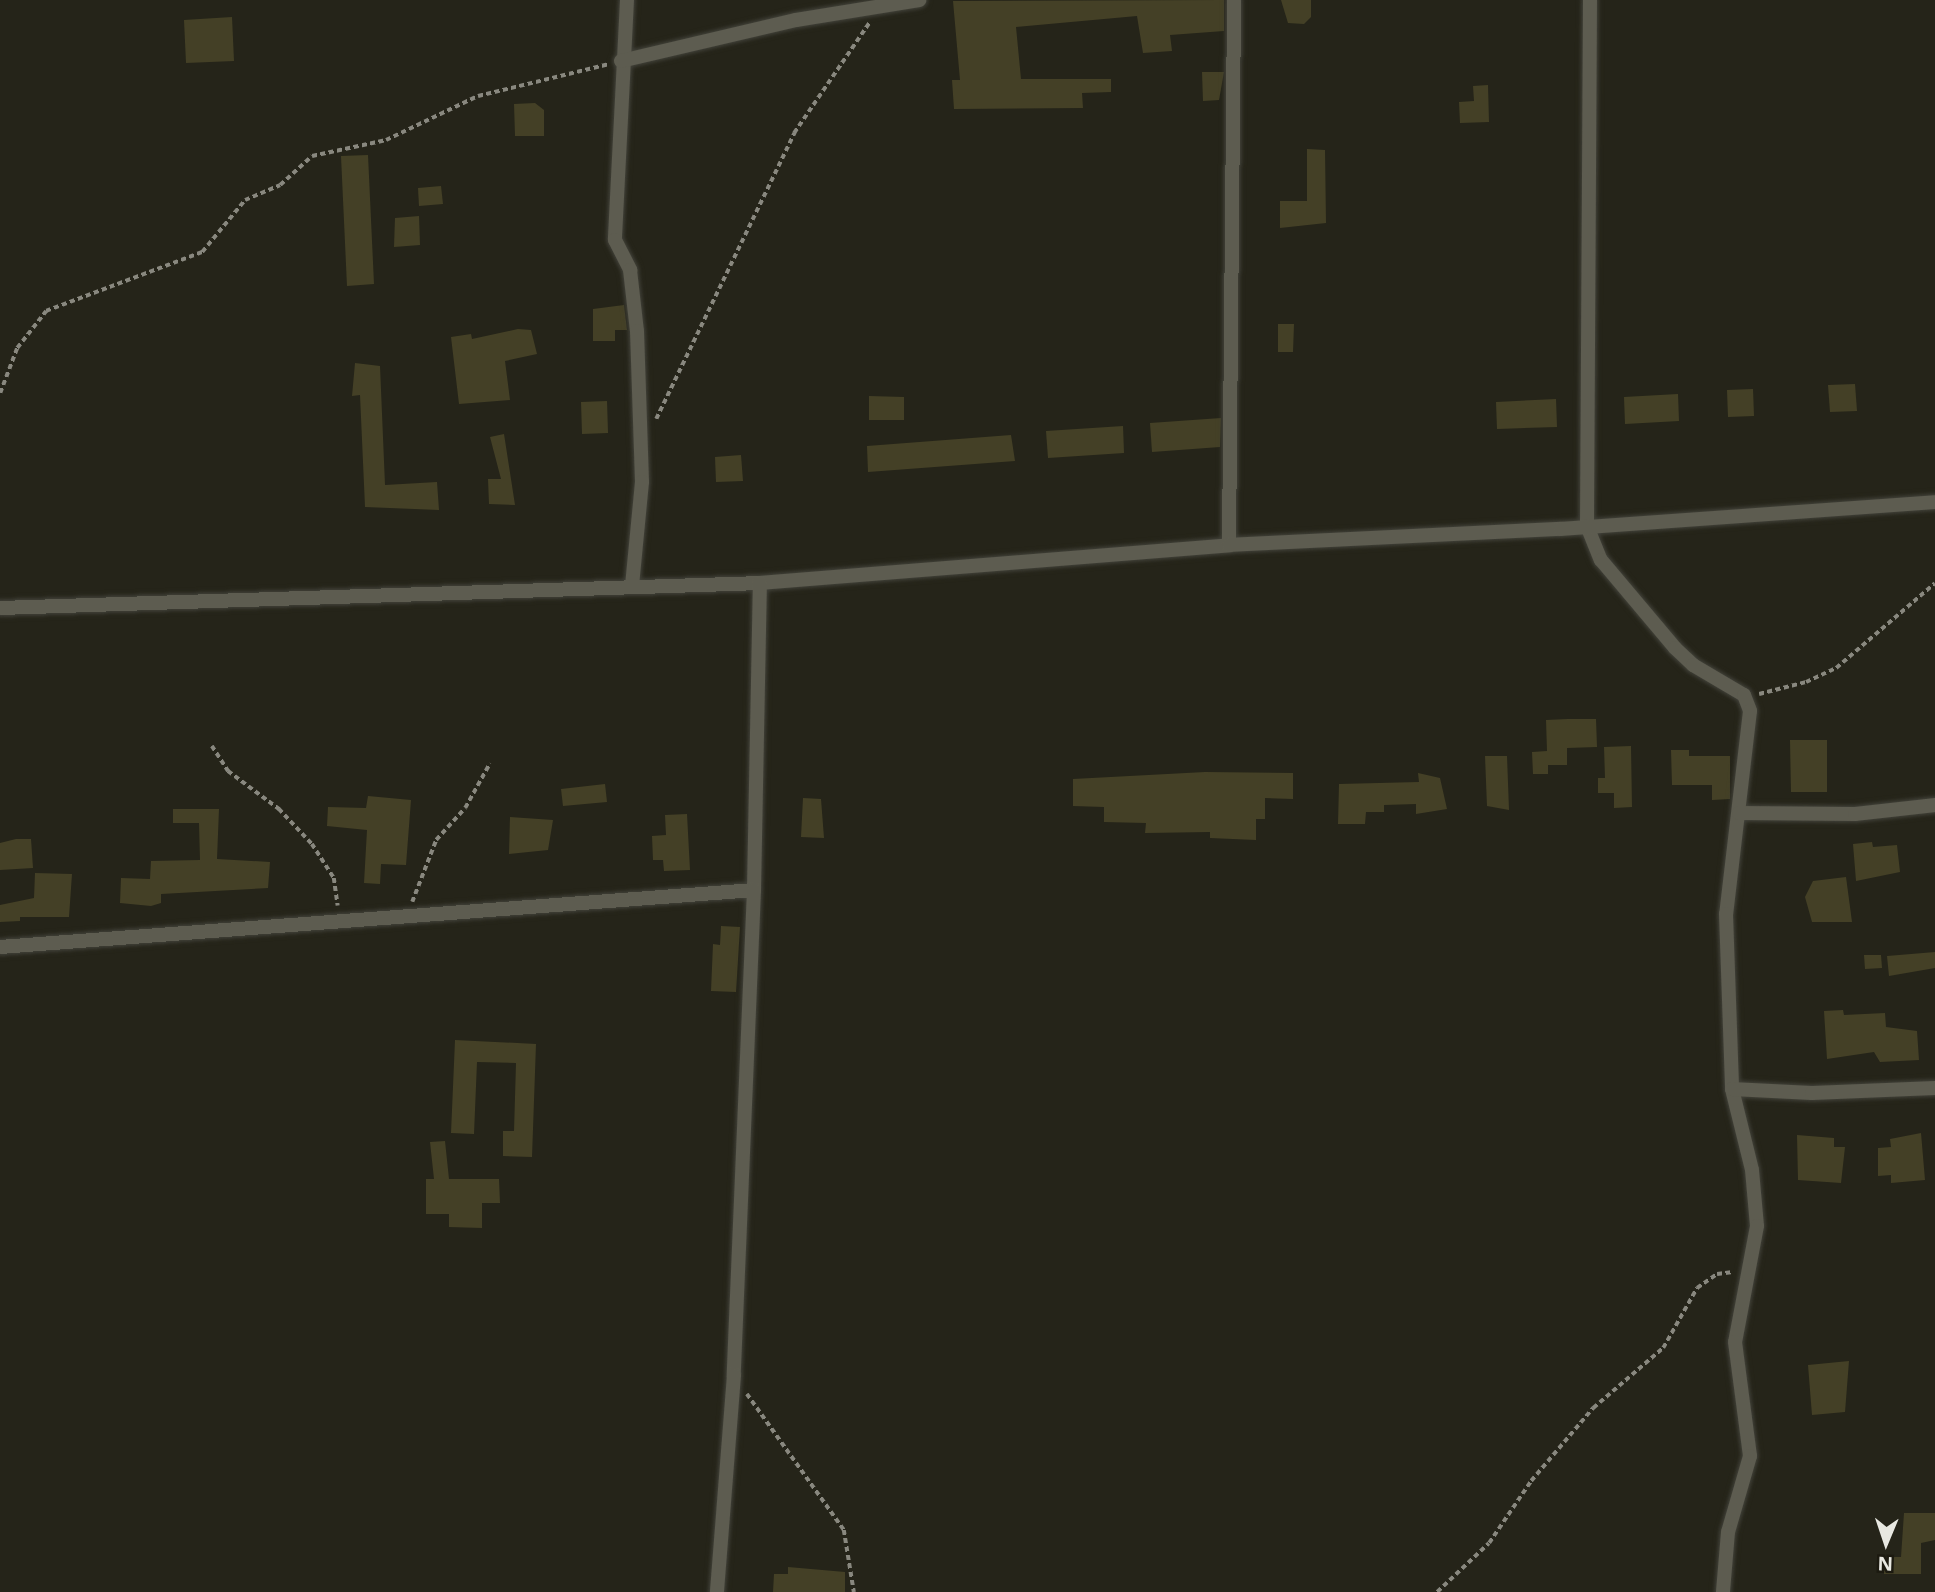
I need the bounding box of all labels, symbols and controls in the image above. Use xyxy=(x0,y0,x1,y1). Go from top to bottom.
north arrow xyxy=(1851,1508,1921,1578)
text: N xyxy=(1877,1551,1893,1577)

